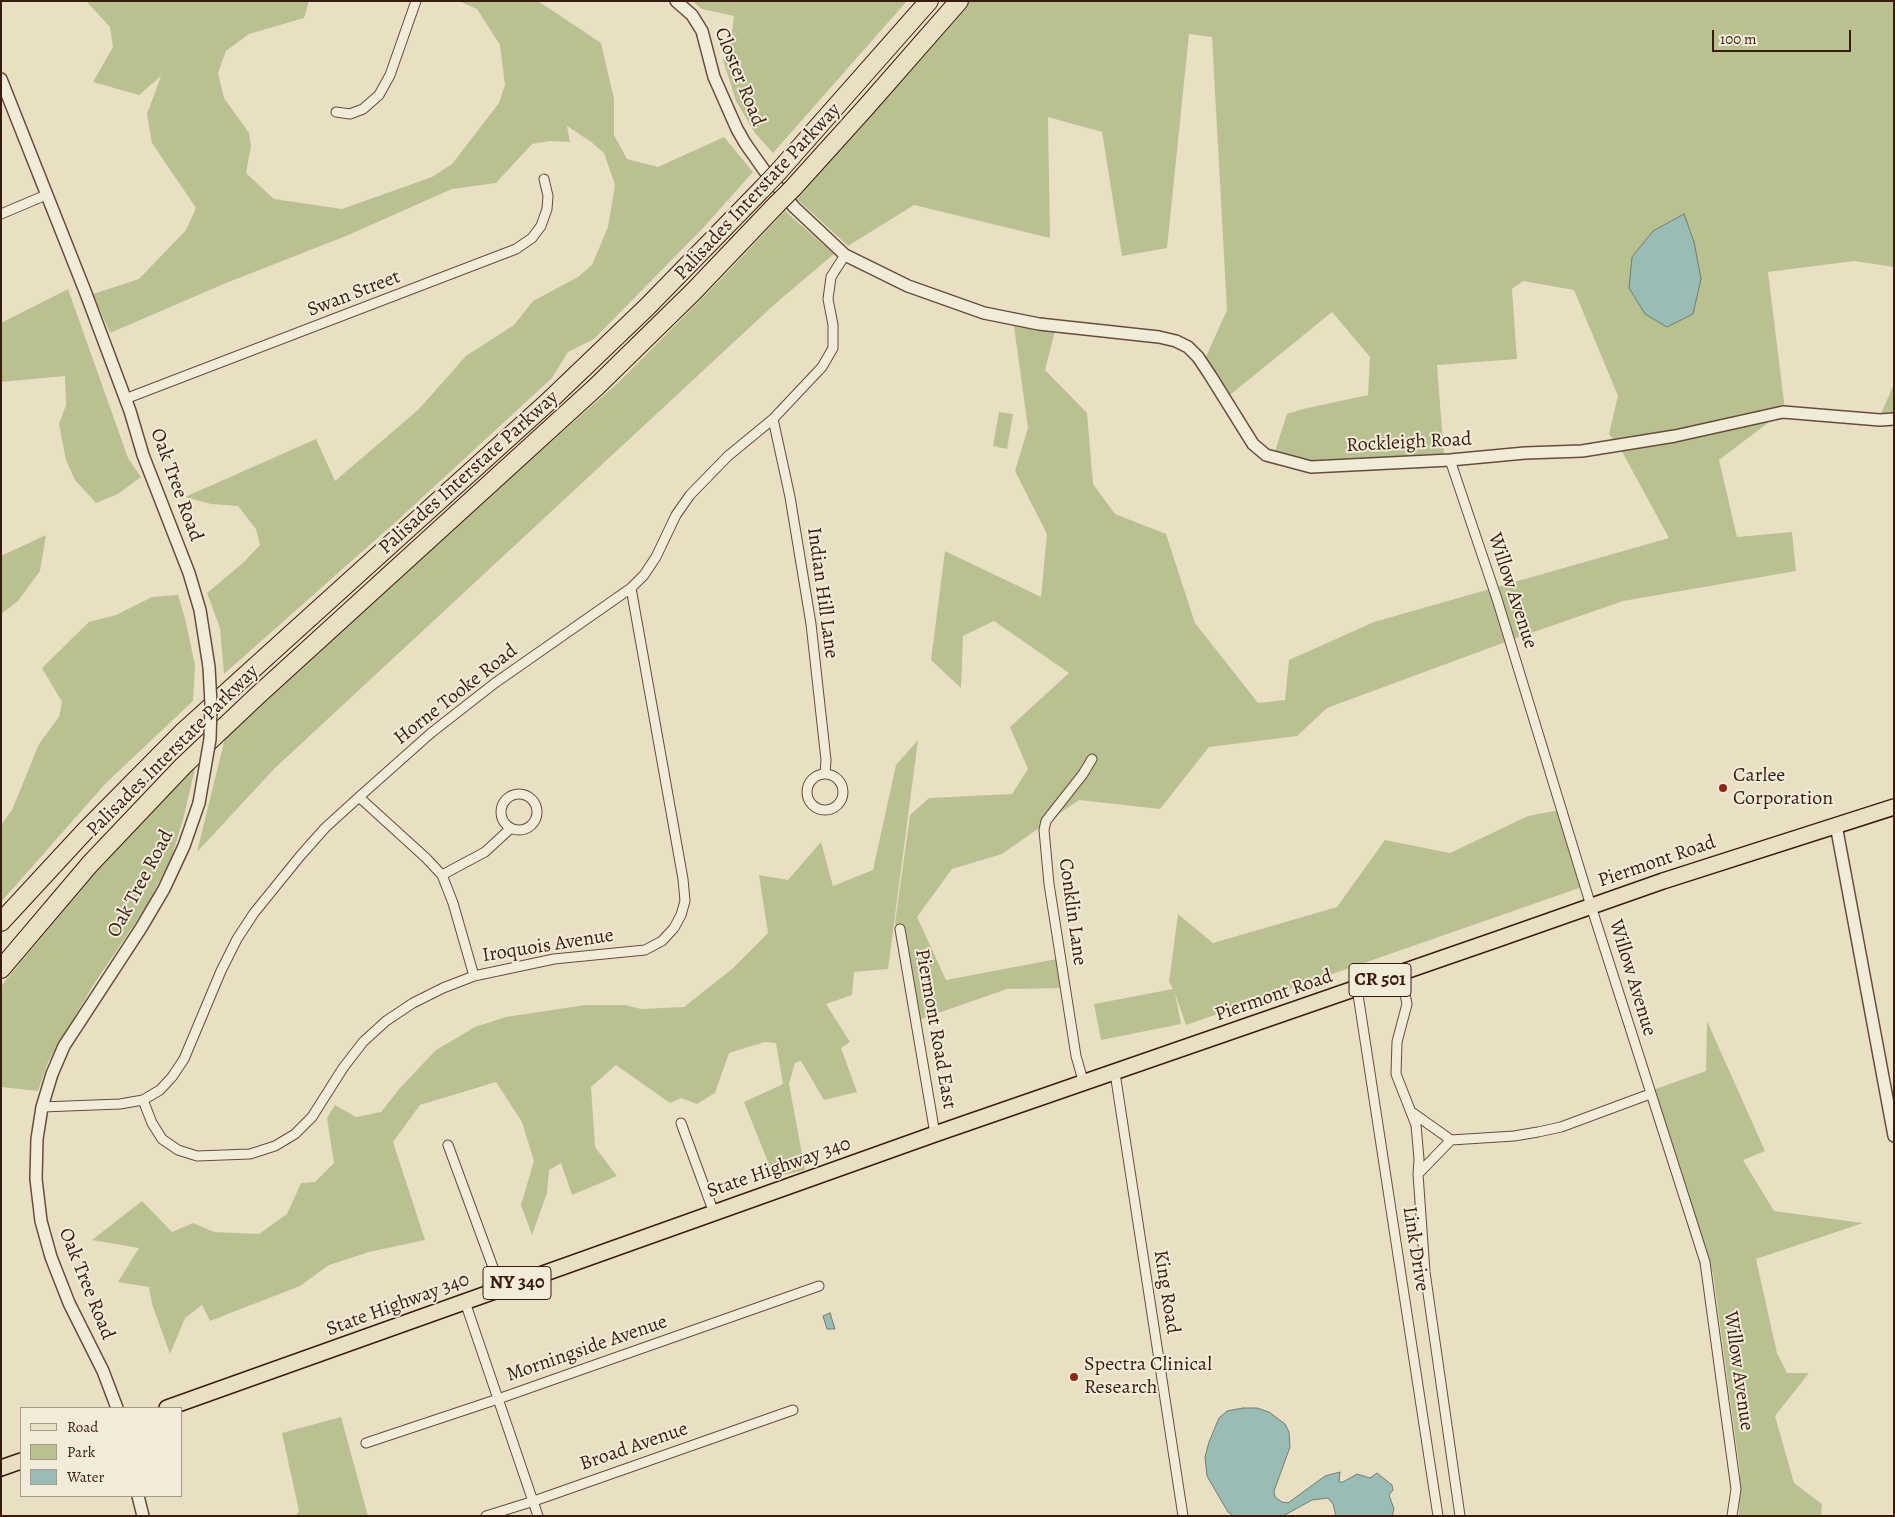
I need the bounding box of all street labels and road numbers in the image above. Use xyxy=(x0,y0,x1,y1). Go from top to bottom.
street label: Closter Road xyxy=(708,24,770,130)
street label: Palisades Interstate Parkway xyxy=(670,98,846,286)
street label: Swan Street xyxy=(304,265,404,323)
street label: Palisades Interstate Parkway xyxy=(374,386,564,560)
street label: Oak Tree Road xyxy=(144,425,208,545)
street label: Rockleigh Road xyxy=(1346,428,1472,458)
street label: Indian Hill Lane xyxy=(801,526,843,660)
street label: Willow Avenue xyxy=(1482,530,1542,652)
street label: Horne Tooke Road xyxy=(390,639,522,751)
street label: Palisades Interstate Parkway xyxy=(82,660,264,842)
street label: Oak Tree Road xyxy=(103,826,179,942)
street label: Piermont Road xyxy=(1595,831,1719,893)
street label: Conklin Lane xyxy=(1053,857,1091,967)
street label: Willow Avenue xyxy=(1603,917,1661,1039)
street label: Iroquois Avenue xyxy=(481,924,615,968)
street label: Piermont Road East xyxy=(909,947,961,1111)
road number: CR 501 xyxy=(1349,964,1411,996)
street label: Piermont Road xyxy=(1212,965,1336,1027)
street label: State Highway 340 xyxy=(704,1132,854,1204)
street label: Link Drive xyxy=(1396,1205,1434,1293)
street label: Oak Tree Road xyxy=(53,1225,119,1343)
street label: King Road xyxy=(1148,1248,1184,1336)
road number: NY 340 xyxy=(483,1266,551,1300)
street label: State Highway 340 xyxy=(323,1268,473,1342)
street label: Morningside Avenue xyxy=(503,1310,671,1388)
street label: Willow Avenue xyxy=(1718,1310,1758,1432)
street label: Broad Avenue xyxy=(577,1417,691,1477)

